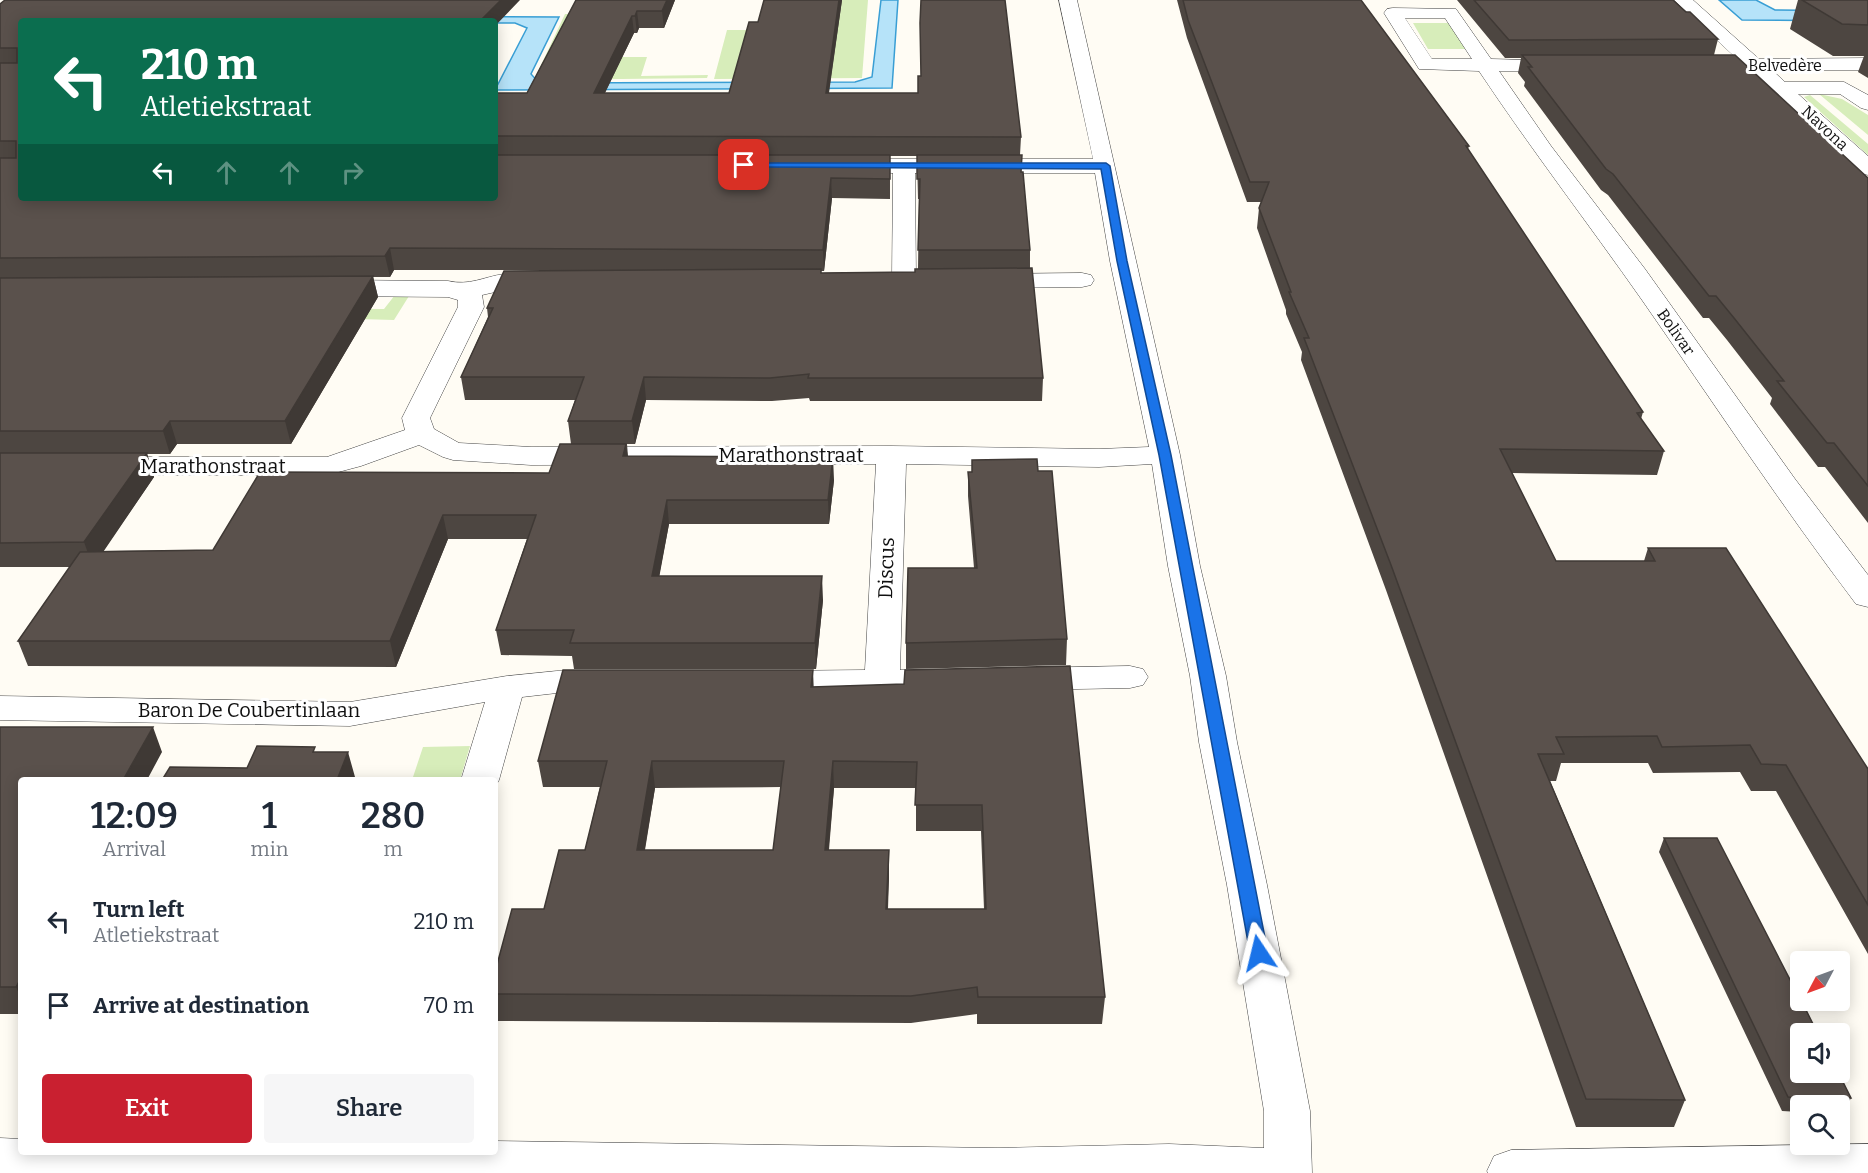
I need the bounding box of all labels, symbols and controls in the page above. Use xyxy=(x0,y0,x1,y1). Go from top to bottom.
text: 210 m xyxy=(141,40,257,90)
icon: left xyxy=(42,42,120,120)
street label: Belvedère xyxy=(1748,56,1822,75)
text: Atletiekstraat xyxy=(141,91,312,123)
street label: Navona xyxy=(1798,102,1852,155)
pin xyxy=(718,139,769,190)
icon: arrive xyxy=(727,148,760,181)
icon: left xyxy=(147,156,180,189)
icon: ahead xyxy=(210,156,243,189)
icon: ahead xyxy=(273,156,306,189)
icon: right xyxy=(336,156,369,189)
street label: Bolivar xyxy=(1653,305,1699,359)
street label: Marathonstraat xyxy=(718,443,864,467)
street label: Marathonstraat xyxy=(140,454,286,478)
street label: Discus xyxy=(873,537,899,599)
street label: Baron De Coubertinlaan xyxy=(138,698,361,722)
text: 12:09 xyxy=(91,794,178,838)
text: 1 xyxy=(262,794,277,838)
text: 280 xyxy=(361,794,425,838)
text: Arrival xyxy=(103,837,166,861)
text: min xyxy=(251,837,288,861)
text: m xyxy=(384,837,403,861)
text: Turn left xyxy=(93,896,185,923)
icon: left xyxy=(42,905,75,938)
text: 210 m xyxy=(414,908,474,935)
position arrow xyxy=(1227,921,1291,985)
text: Atletiekstraat xyxy=(93,923,219,947)
north arrow xyxy=(1790,951,1850,1011)
map controls xyxy=(1790,951,1850,1155)
icon: arrive xyxy=(42,989,75,1022)
text: Arrive at destination xyxy=(93,992,309,1019)
text: 70 m xyxy=(424,992,474,1019)
button: sound xyxy=(1790,1023,1850,1083)
button: Exit xyxy=(42,1074,252,1143)
button: Share xyxy=(264,1074,474,1143)
button: search xyxy=(1790,1095,1850,1155)

